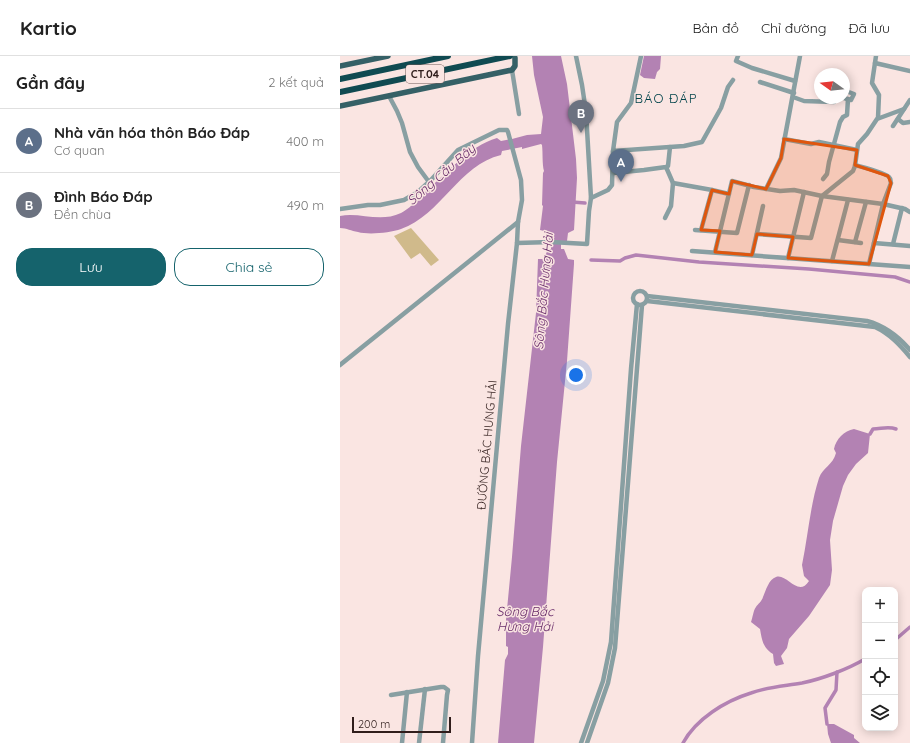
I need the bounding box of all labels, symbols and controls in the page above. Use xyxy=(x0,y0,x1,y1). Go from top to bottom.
text: Kartio xyxy=(20,16,77,40)
text: Bản đồ xyxy=(692,19,739,37)
text: Chỉ đường xyxy=(761,19,827,37)
text: Đã lưu xyxy=(849,19,890,37)
road number: CT.04 xyxy=(406,65,444,83)
north arrow xyxy=(814,68,850,104)
text: Gần đây xyxy=(16,72,85,93)
text: 2 kết quả xyxy=(268,74,324,90)
district label: BÁO ĐÁP xyxy=(635,90,697,106)
pin: B xyxy=(568,100,594,133)
text: Nhà văn hóa thôn Báo Đáp xyxy=(54,123,250,142)
text: A xyxy=(25,133,33,149)
text: 400 m xyxy=(286,133,324,149)
water label: Sông Cầu Bây xyxy=(404,140,479,208)
text: Cơ quan xyxy=(54,142,105,158)
pin: A xyxy=(608,149,634,182)
text: Đình Báo Đáp xyxy=(54,187,153,206)
text: B xyxy=(25,197,33,213)
text: 490 m xyxy=(287,197,324,213)
text: Đền chùa xyxy=(54,206,111,222)
water label: Sông Bắc Hưng Hải xyxy=(530,230,556,350)
button: Lưu xyxy=(16,248,166,286)
button: Chia sẻ xyxy=(174,248,324,286)
your location xyxy=(566,365,586,385)
street label: ĐƯỜNG BẮC HƯNG HẢI xyxy=(473,379,500,511)
map controls xyxy=(862,587,898,731)
button: + xyxy=(862,587,898,623)
water label: Sông Bắc Hưng Hải xyxy=(496,603,555,634)
button: − xyxy=(862,623,898,659)
button: locate xyxy=(862,659,898,695)
button: layers xyxy=(862,695,898,731)
scale bar xyxy=(352,715,451,734)
text: 200 m xyxy=(358,717,390,731)

